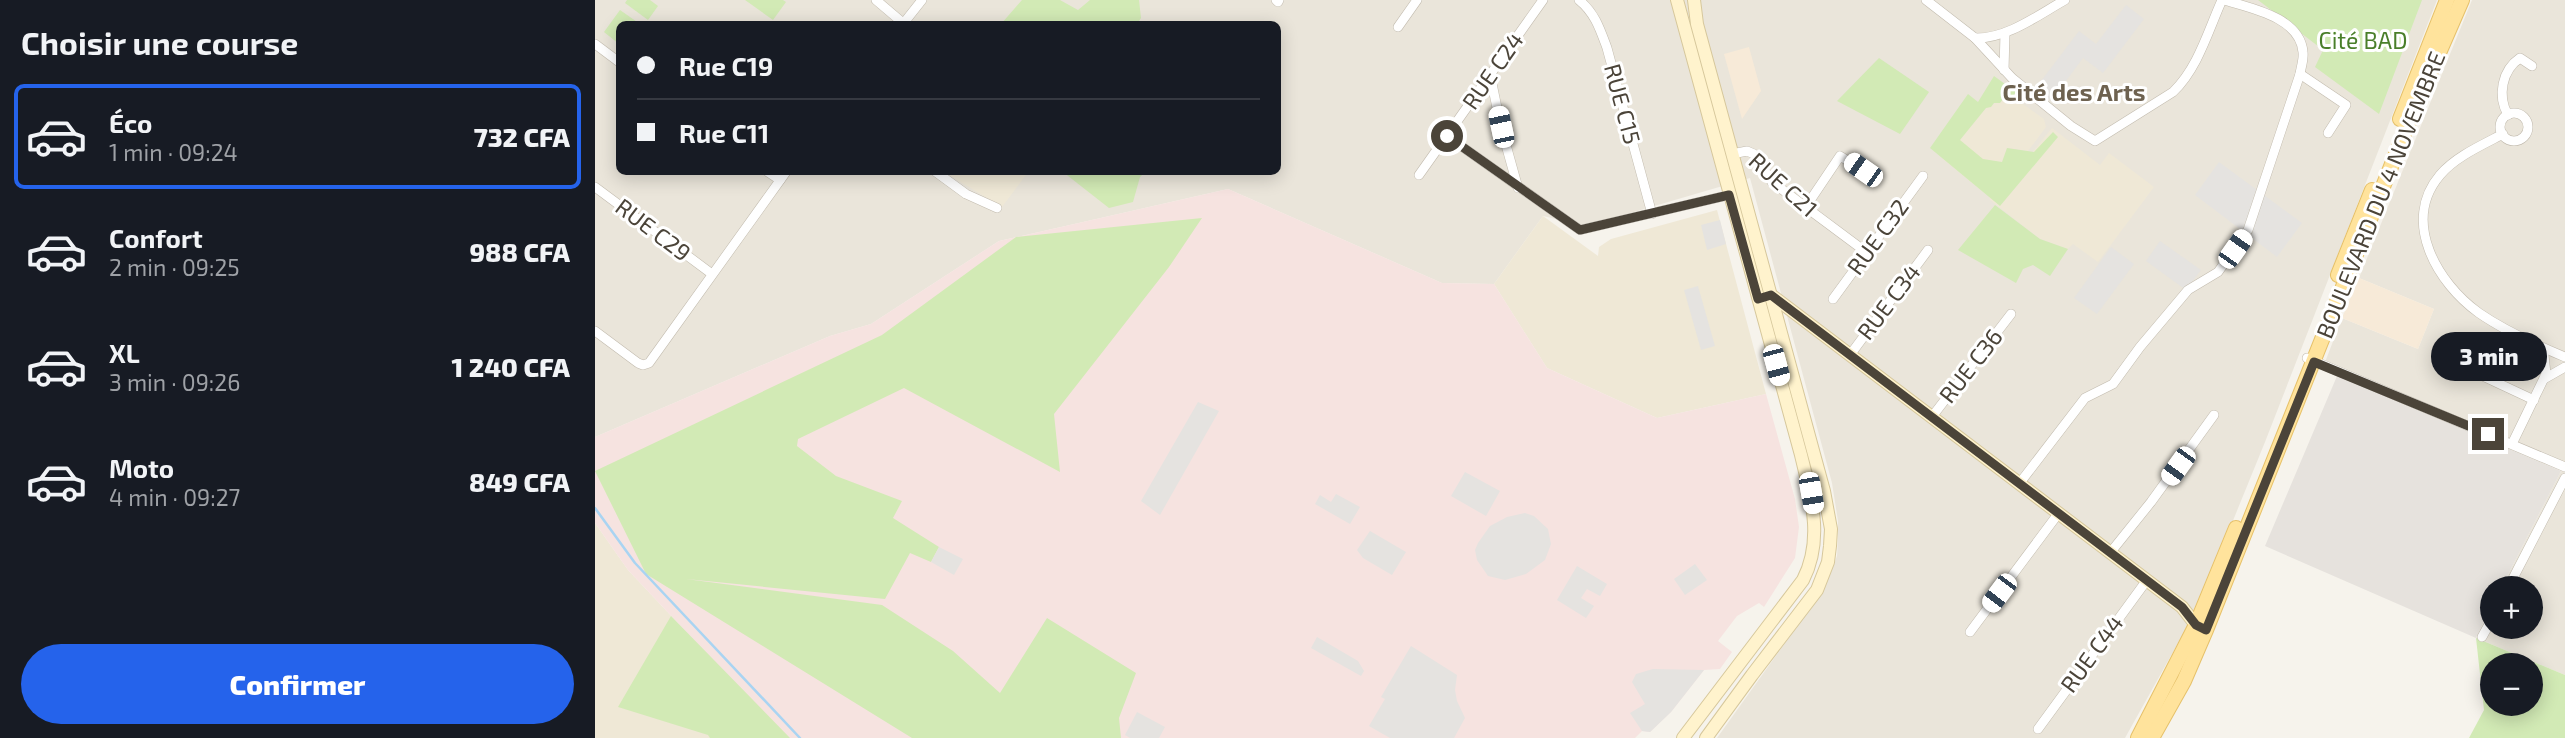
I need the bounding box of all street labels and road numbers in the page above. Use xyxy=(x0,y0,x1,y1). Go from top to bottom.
street label: RUE C24 xyxy=(1456,26,1529,114)
street label: BOULEVARD DU 4 NOVEMBRE xyxy=(2310,47,2450,342)
street label: RUE C15 xyxy=(1599,60,1647,147)
street label: RUE C21 xyxy=(1744,146,1824,222)
street label: RUE C29 xyxy=(611,192,697,266)
street label: RUE C32 xyxy=(1840,193,1914,280)
street label: RUE C34 xyxy=(1851,258,1926,345)
street label: RUE C36 xyxy=(1933,323,2008,408)
street label: RUE C44 xyxy=(2054,609,2129,697)

